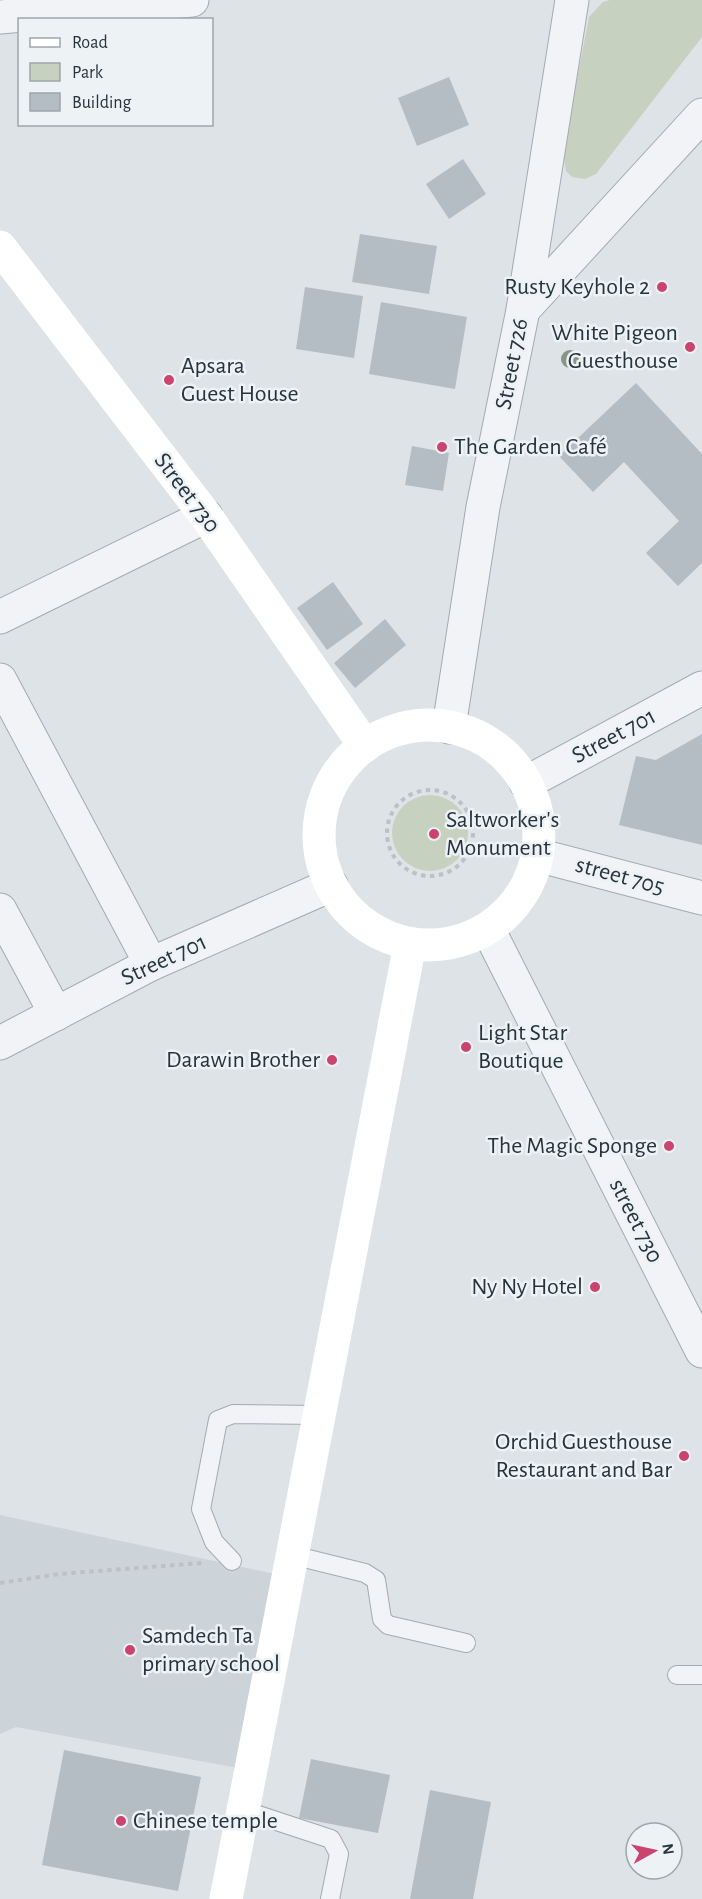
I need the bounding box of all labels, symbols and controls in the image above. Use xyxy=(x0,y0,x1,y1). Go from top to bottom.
legend xyxy=(18,18,213,126)
text: Road xyxy=(72,34,108,52)
text: Park xyxy=(72,64,104,82)
text: Building xyxy=(72,94,132,112)
place label: Rusty Keyhole 2 xyxy=(504,275,650,299)
marker: Rusty Keyhole 2 xyxy=(655,280,669,294)
street label: Street 726 xyxy=(491,316,533,412)
place label: White Pigeon Guesthouse xyxy=(551,321,678,373)
marker: White Pigeon Guesthouse xyxy=(683,340,697,354)
place label: Apsara Guest House xyxy=(181,354,299,406)
marker: Apsara Guest House xyxy=(162,373,176,387)
place label: The Garden Café xyxy=(454,435,607,459)
marker: The Garden Café xyxy=(435,440,449,454)
street label: Street 730 xyxy=(149,449,225,537)
street label: Street 701 xyxy=(568,704,660,768)
place label: Saltworker's Monument xyxy=(446,808,559,860)
marker: Saltworker's Monument xyxy=(427,827,441,841)
street label: street 705 xyxy=(573,853,667,899)
street label: Street 701 xyxy=(118,930,210,990)
place label: Light Star Boutique xyxy=(478,1021,567,1073)
marker: Light Star Boutique xyxy=(459,1040,473,1054)
place label: Darawin Brother xyxy=(166,1048,320,1072)
marker: Darawin Brother xyxy=(325,1053,339,1067)
place label: The Magic Sponge xyxy=(487,1134,657,1158)
marker: The Magic Sponge xyxy=(662,1139,676,1153)
street label: street 730 xyxy=(605,1175,667,1267)
place label: Ny Ny Hotel xyxy=(471,1275,583,1299)
marker: Ny Ny Hotel xyxy=(588,1280,602,1294)
place label: Orchid Guesthouse Restaurant and Bar xyxy=(495,1430,672,1482)
marker: Orchid Guesthouse Restaurant and Bar xyxy=(677,1449,691,1463)
place label: Samdech Ta primary school xyxy=(142,1624,280,1676)
marker: Samdech Ta primary school xyxy=(123,1643,137,1657)
place label: Chinese temple xyxy=(133,1809,278,1833)
marker: Chinese temple xyxy=(114,1814,128,1828)
north arrow xyxy=(624,1821,684,1881)
text: N xyxy=(659,1842,677,1856)

